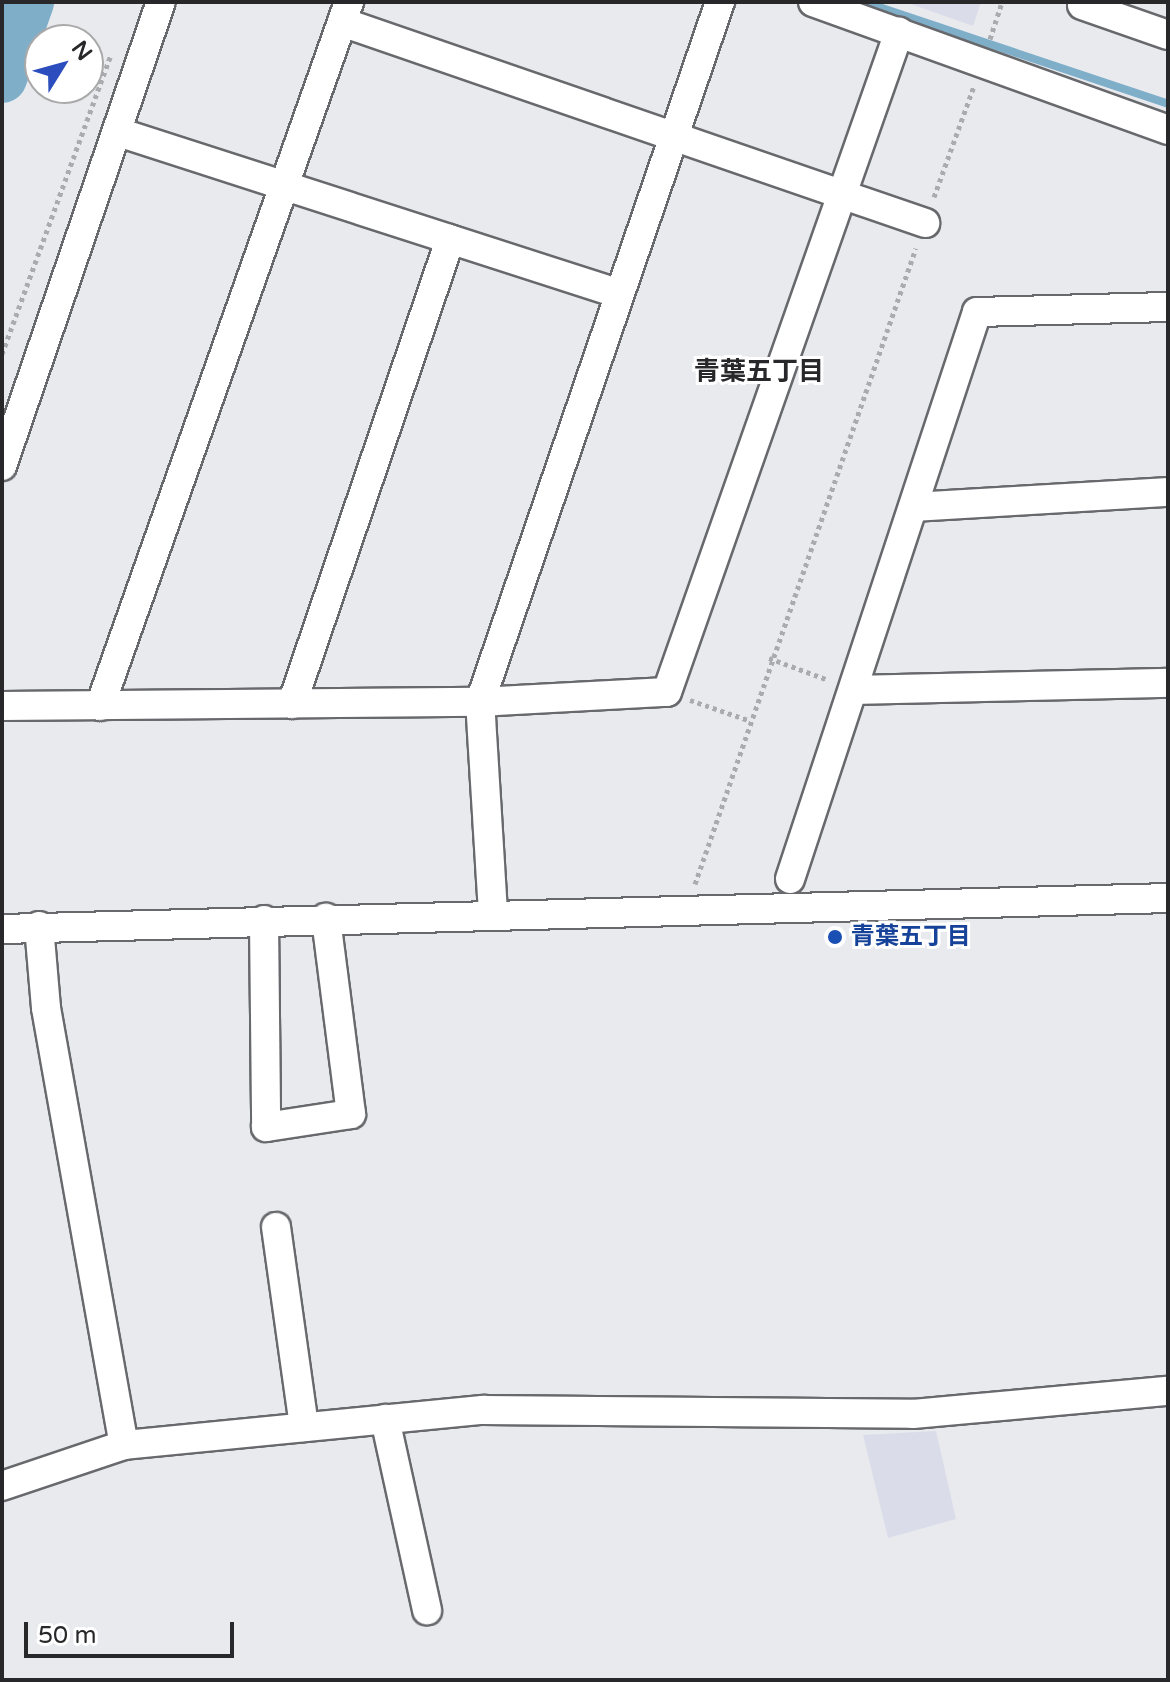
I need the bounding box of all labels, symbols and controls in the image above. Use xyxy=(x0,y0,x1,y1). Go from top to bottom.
north arrow xyxy=(24,24,104,104)
text: N xyxy=(66,36,97,66)
district label: 青葉五丁目 xyxy=(694,356,824,388)
place label: 青葉五丁目 xyxy=(851,923,971,951)
marker: 青葉五丁目 xyxy=(826,928,844,946)
scale bar xyxy=(28,1606,238,1656)
text: 50 m xyxy=(38,1621,96,1650)

